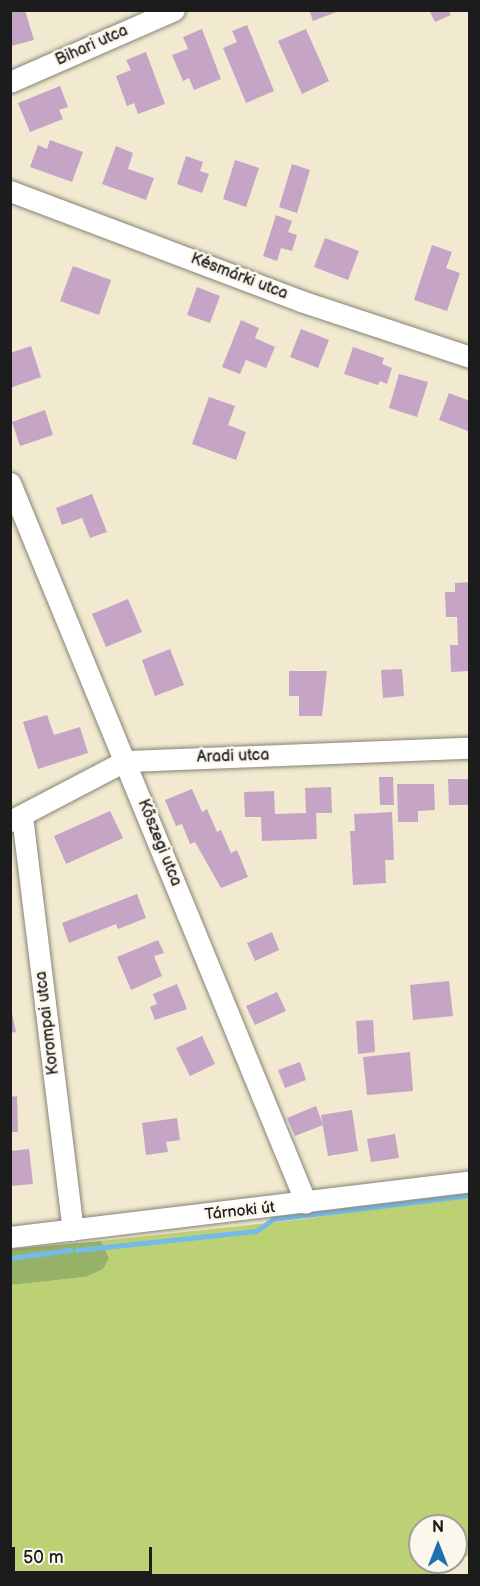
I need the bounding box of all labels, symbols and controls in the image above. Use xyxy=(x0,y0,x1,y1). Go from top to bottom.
street label: Bihari utca xyxy=(53,21,131,71)
street label: Késmárki utca xyxy=(188,250,290,304)
street label: Aradi utca xyxy=(196,746,270,768)
street label: Kőszegi utca xyxy=(133,797,185,889)
street label: Korompai utca xyxy=(32,970,64,1076)
street label: Tárnoki út xyxy=(204,1199,276,1225)
north arrow xyxy=(408,1514,468,1574)
text: N xyxy=(432,1518,444,1537)
scale bar xyxy=(15,1535,154,1573)
text: 50 m xyxy=(23,1547,64,1568)

